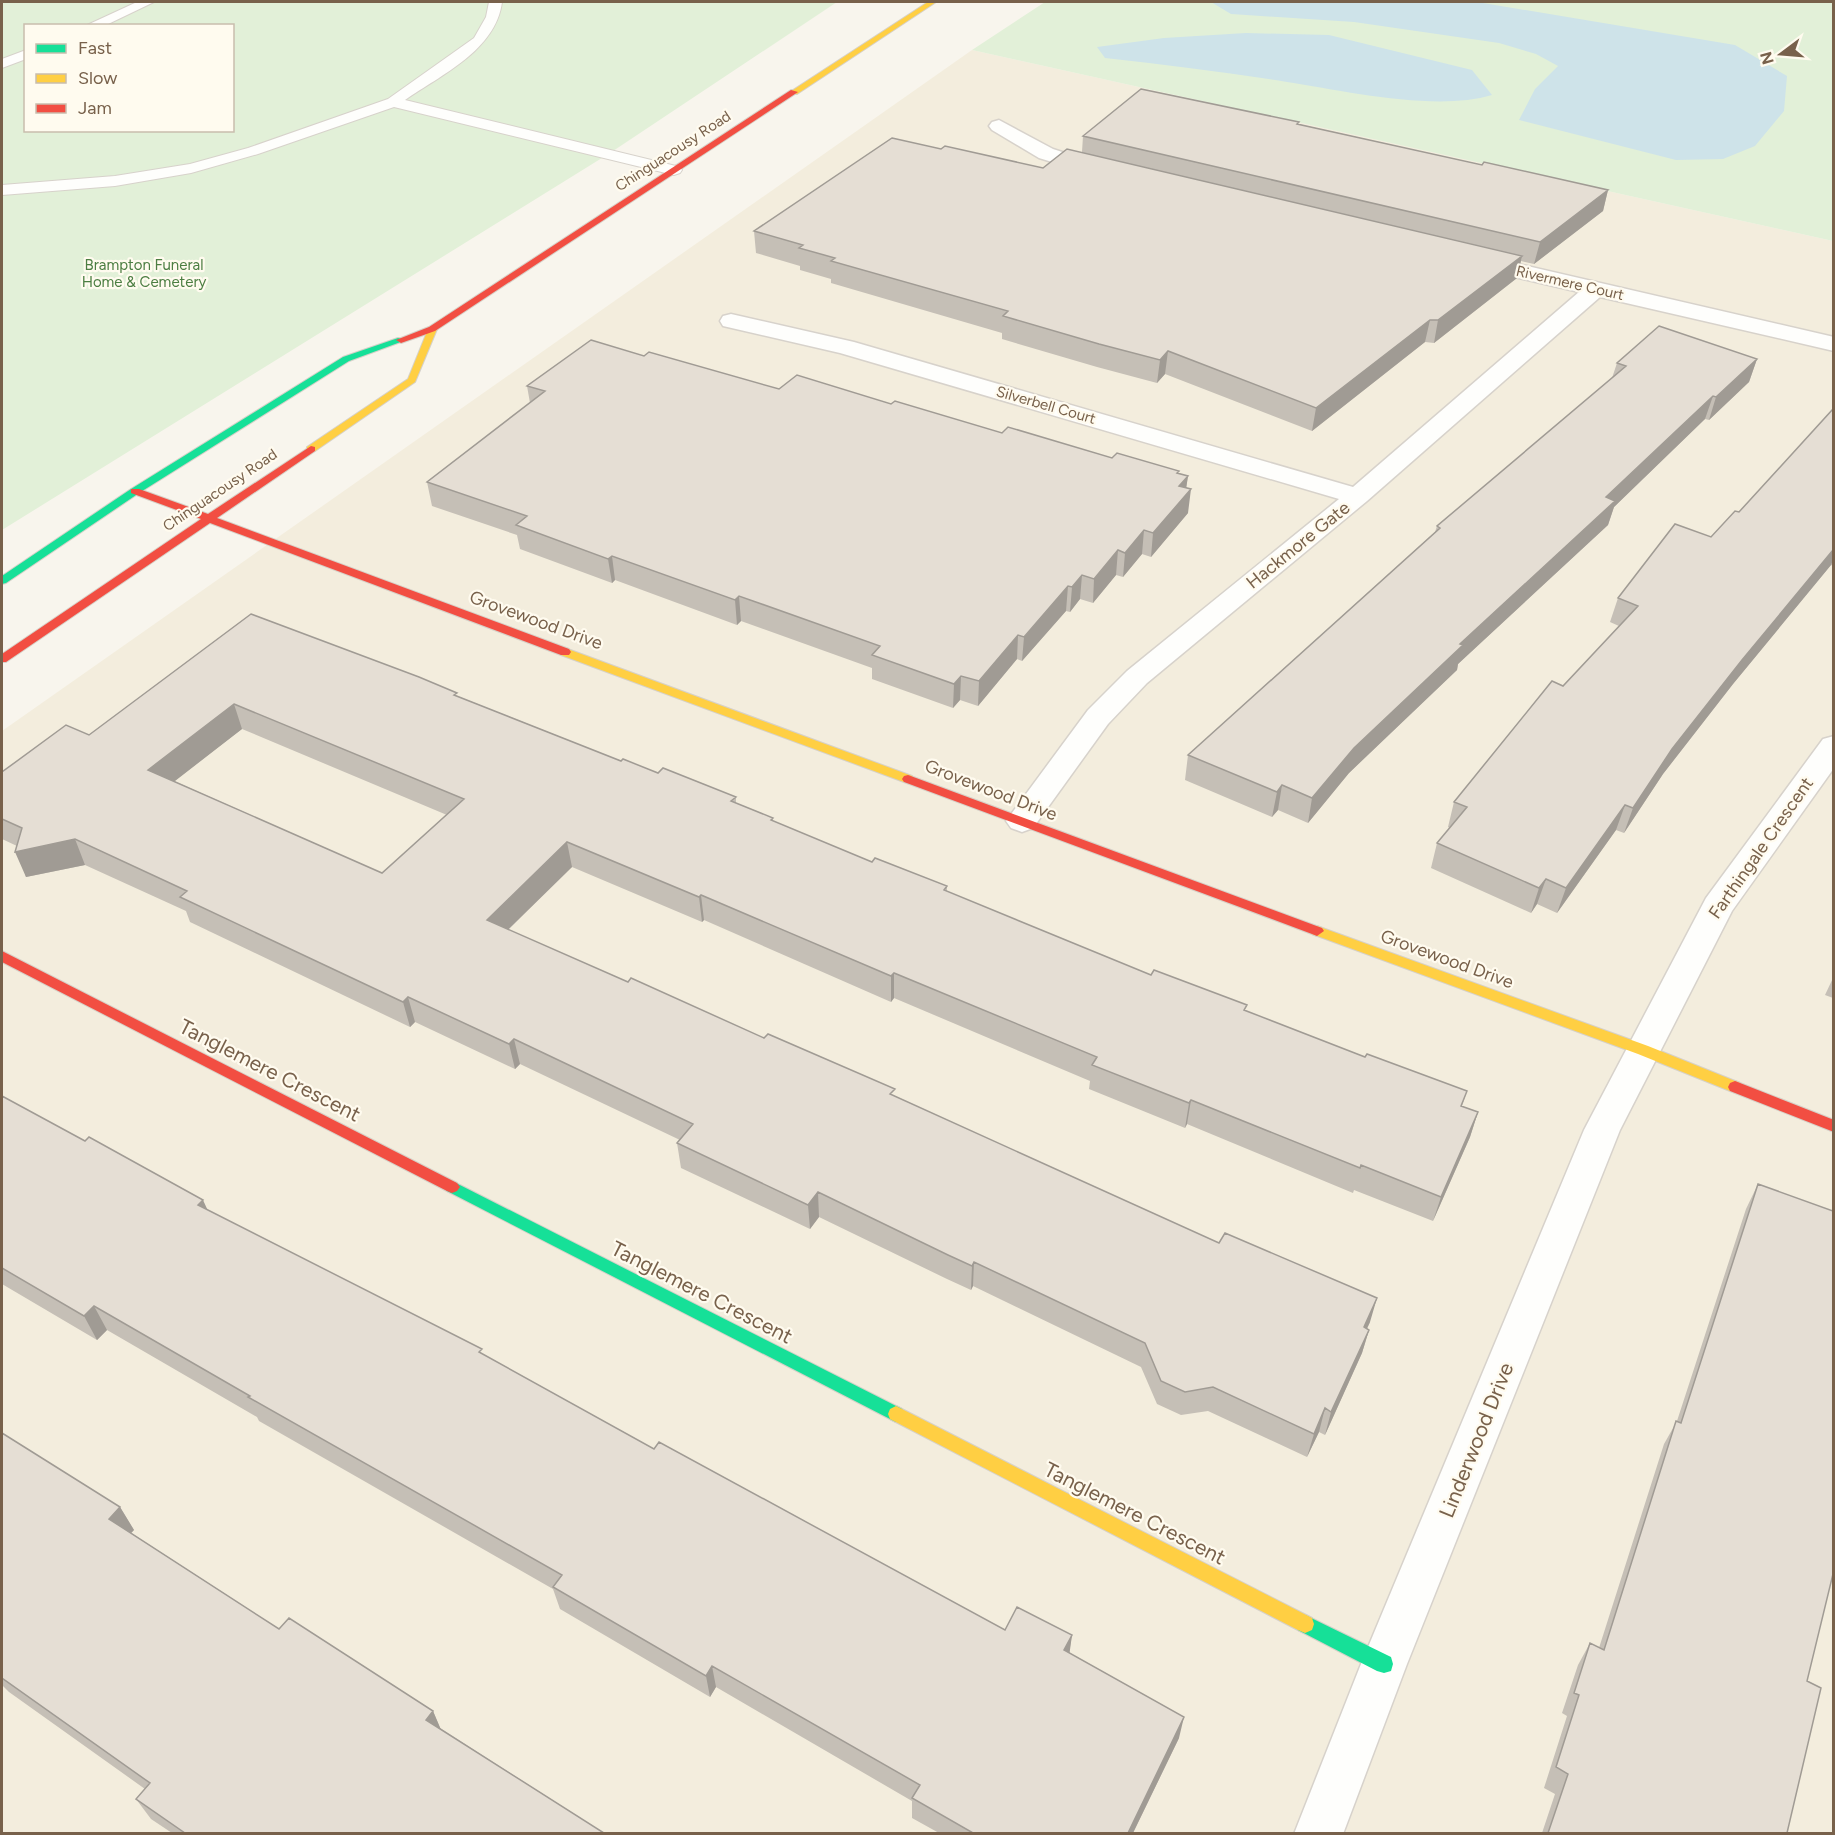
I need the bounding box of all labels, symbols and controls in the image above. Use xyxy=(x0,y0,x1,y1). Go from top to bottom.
legend xyxy=(24,24,234,132)
north arrow xyxy=(1751,24,1811,84)
text: Fast xyxy=(78,37,112,59)
text: N xyxy=(1756,49,1778,67)
text: Slow xyxy=(78,67,117,89)
text: Jam xyxy=(78,97,112,119)
street label: Chinguacousy Road xyxy=(612,107,734,195)
park label: Brampton Funeral Home & Cemetery xyxy=(82,256,206,291)
street label: Rivermere Court xyxy=(1514,262,1626,304)
street label: Silverbell Court xyxy=(994,382,1098,428)
street label: Chinguacousy Road xyxy=(159,445,281,535)
street label: Hackmore Gate xyxy=(1242,496,1354,593)
street label: Grovewood Drive xyxy=(466,586,606,654)
street label: Grovewood Drive xyxy=(922,755,1060,825)
street label: Farthingale Crescent xyxy=(1704,773,1818,923)
street label: Grovewood Drive xyxy=(1377,925,1517,993)
street label: Tanglemere Crescent xyxy=(175,1013,365,1127)
street label: Tanglemere Crescent xyxy=(607,1235,797,1349)
street label: Linderwood Drive xyxy=(1434,1359,1518,1521)
street label: Tanglemere Crescent xyxy=(1040,1456,1230,1570)

